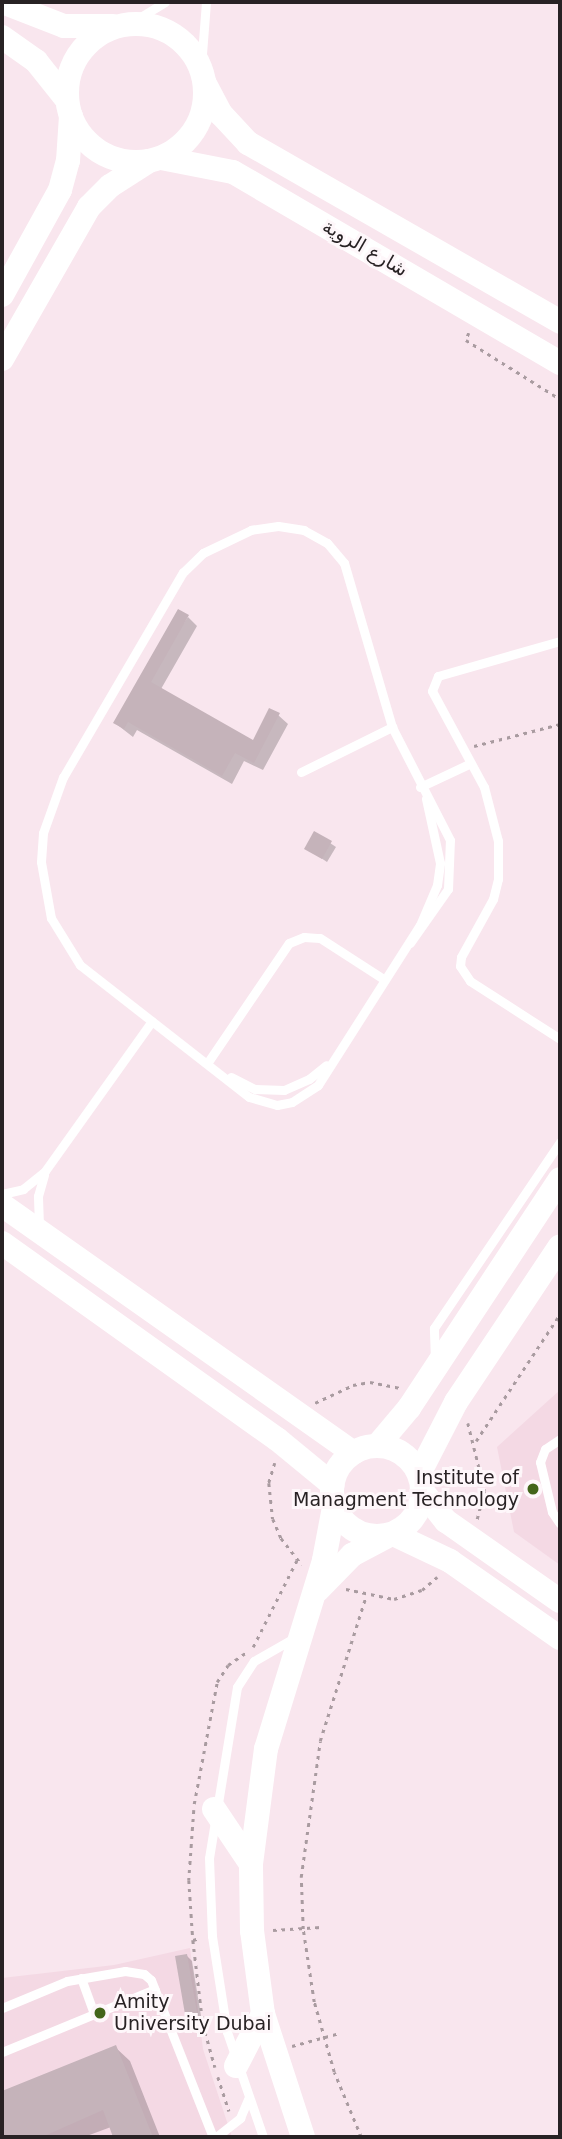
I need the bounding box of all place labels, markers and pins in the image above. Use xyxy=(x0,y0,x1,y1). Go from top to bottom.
place label: Institute of Managment Technology xyxy=(293,1467,519,1511)
marker: Institute of Managment Technology xyxy=(525,1481,541,1497)
place label: Amity University Dubai xyxy=(114,1991,272,2035)
marker: Amity University Dubai xyxy=(92,2005,108,2021)

